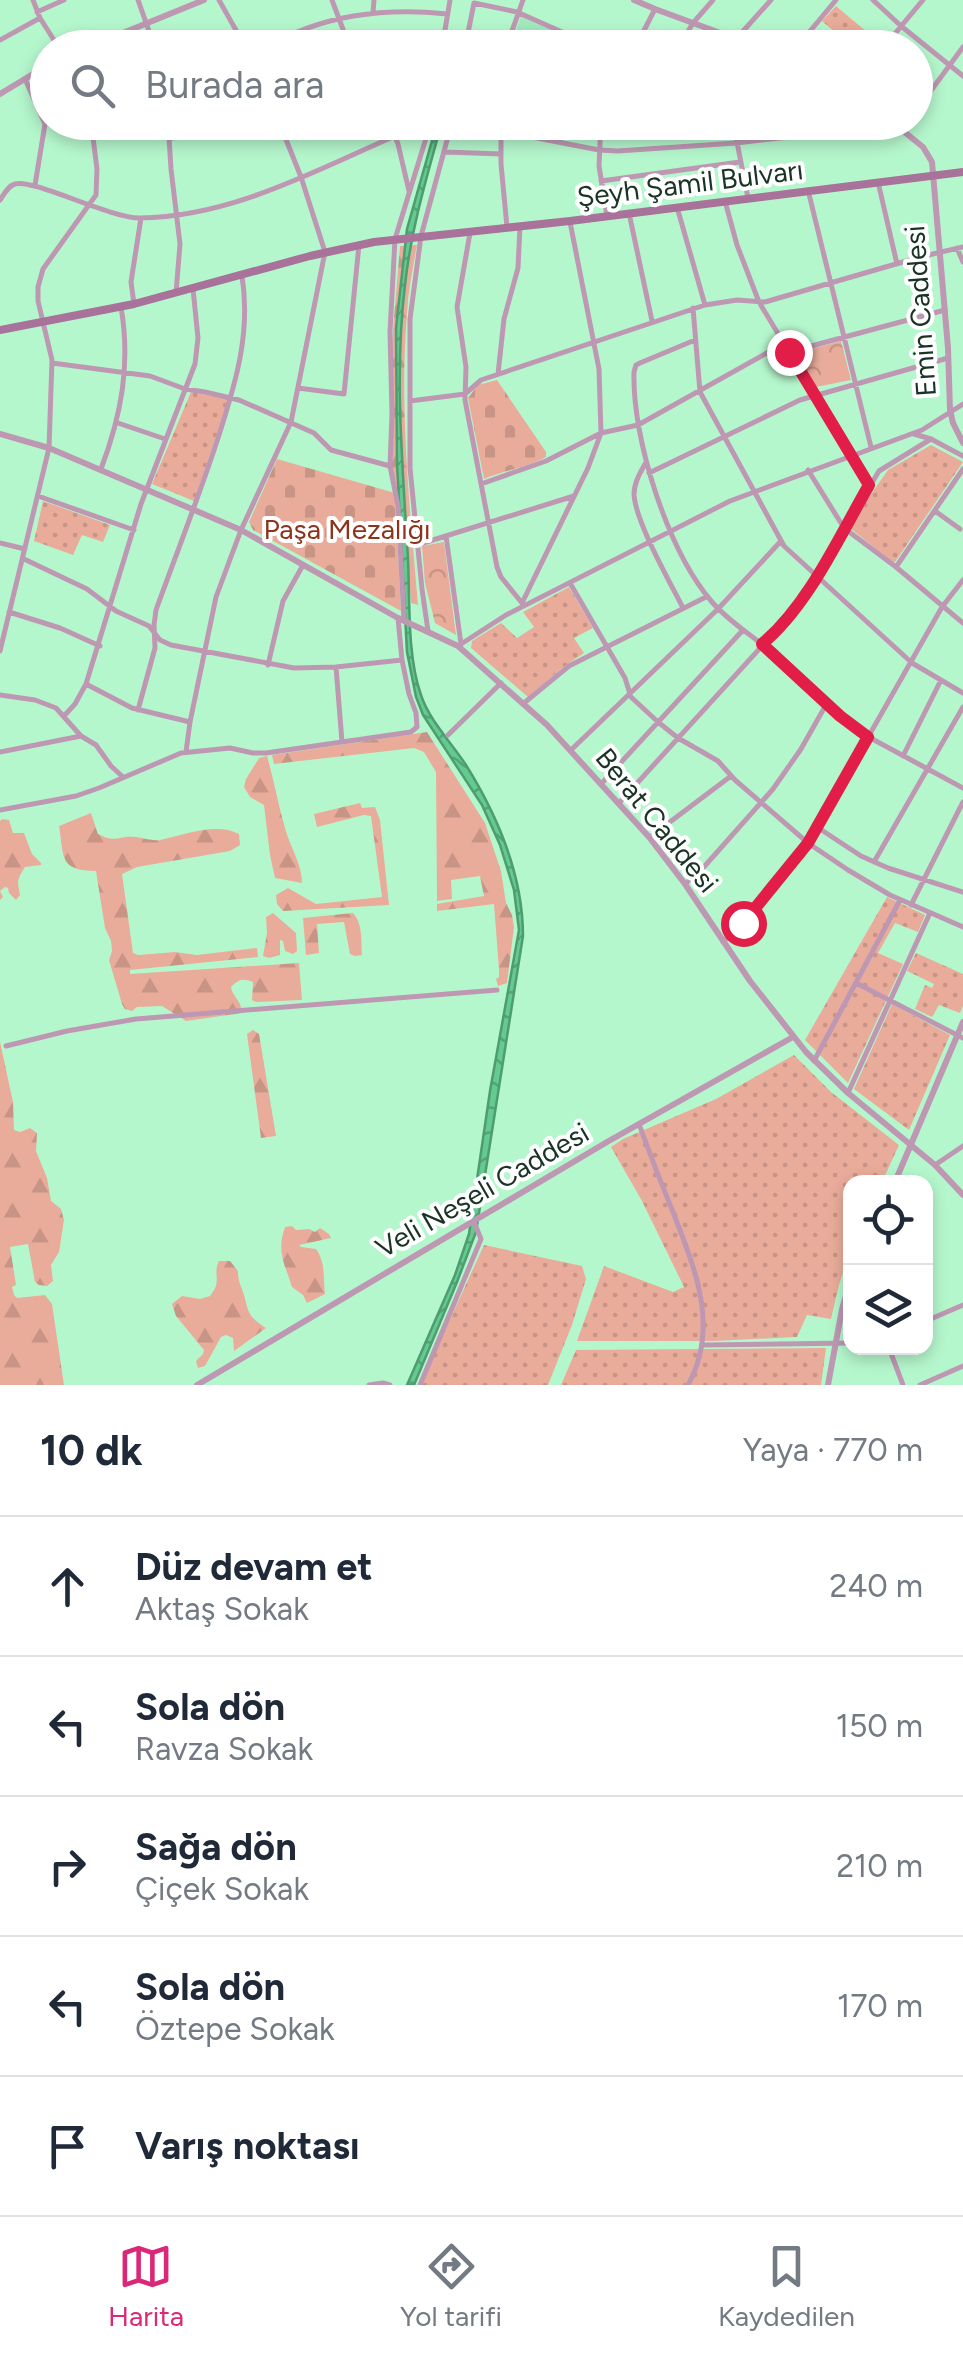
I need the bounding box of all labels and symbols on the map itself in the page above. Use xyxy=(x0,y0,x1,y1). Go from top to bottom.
street label: Şeyh Şamil Bulvarı xyxy=(575,152,805,214)
street label: Emin Caddesi xyxy=(897,224,943,398)
route end xyxy=(767,330,813,376)
park label: Paşa Mezalığı xyxy=(263,512,431,546)
street label: Berat Caddesi xyxy=(588,741,726,899)
route start xyxy=(721,901,767,947)
street label: Veli Neşeli Caddesi xyxy=(369,1115,595,1265)

